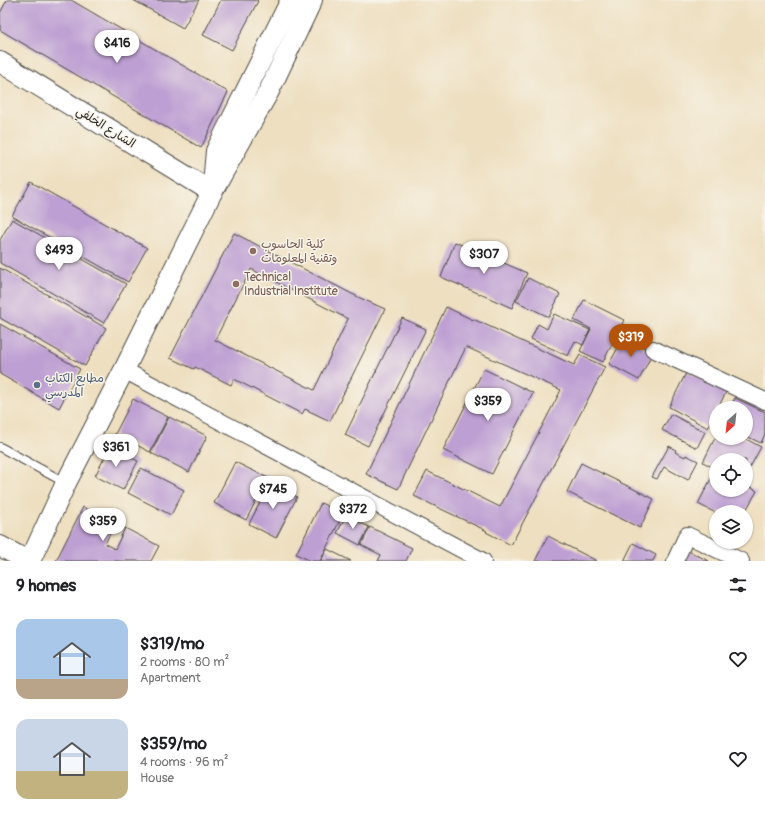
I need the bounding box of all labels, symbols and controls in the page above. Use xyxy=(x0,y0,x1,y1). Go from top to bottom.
pin: $416 xyxy=(93,30,141,64)
text: $416 xyxy=(103,35,131,51)
street label: الشارع الخلفي xyxy=(72,103,138,154)
pin: $493 xyxy=(35,237,83,271)
place label: كلية الحاسوب وتقنية المعلومات xyxy=(261,237,337,266)
pin: $307 xyxy=(460,241,508,275)
text: $493 xyxy=(45,242,73,258)
marker: كلية الحاسوب وتقنية المعلومات xyxy=(248,246,258,256)
text: $307 xyxy=(469,246,499,262)
place label: Technical Industrial Institute xyxy=(244,270,338,299)
marker: Technical Industrial Institute xyxy=(231,279,241,289)
pin: $319 xyxy=(607,324,655,358)
text: $319 xyxy=(618,329,644,345)
place label: مطابع الكتاب المدرسي xyxy=(45,371,104,403)
marker: مطابع الكتاب المدرسي xyxy=(32,380,42,390)
pin: $359 xyxy=(464,388,512,422)
text: $359 xyxy=(474,393,502,409)
north arrow xyxy=(709,401,753,445)
map controls xyxy=(709,401,753,549)
pin: $361 xyxy=(92,434,140,468)
text: $361 xyxy=(103,439,129,455)
button: locate xyxy=(709,453,753,497)
pin: $745 xyxy=(249,476,297,510)
text: $745 xyxy=(259,481,287,497)
pin: $372 xyxy=(329,496,377,530)
text: $372 xyxy=(339,501,367,517)
button: layers xyxy=(709,505,753,549)
pin: $359 xyxy=(79,508,127,542)
text: $359 xyxy=(89,513,117,529)
icon: filters xyxy=(727,574,749,596)
text: 9 homes xyxy=(16,575,76,596)
text: $319/mo xyxy=(140,633,204,654)
icon: home xyxy=(48,635,96,683)
icon: heart xyxy=(727,648,749,670)
text: 2 rooms · 80 m² xyxy=(140,654,229,670)
text: Apartment xyxy=(140,670,201,686)
text: $359/mo xyxy=(140,733,207,754)
icon: home xyxy=(48,735,96,783)
icon: heart xyxy=(727,748,749,770)
text: 4 rooms · 96 m² xyxy=(140,754,228,770)
text: House xyxy=(140,770,174,786)

